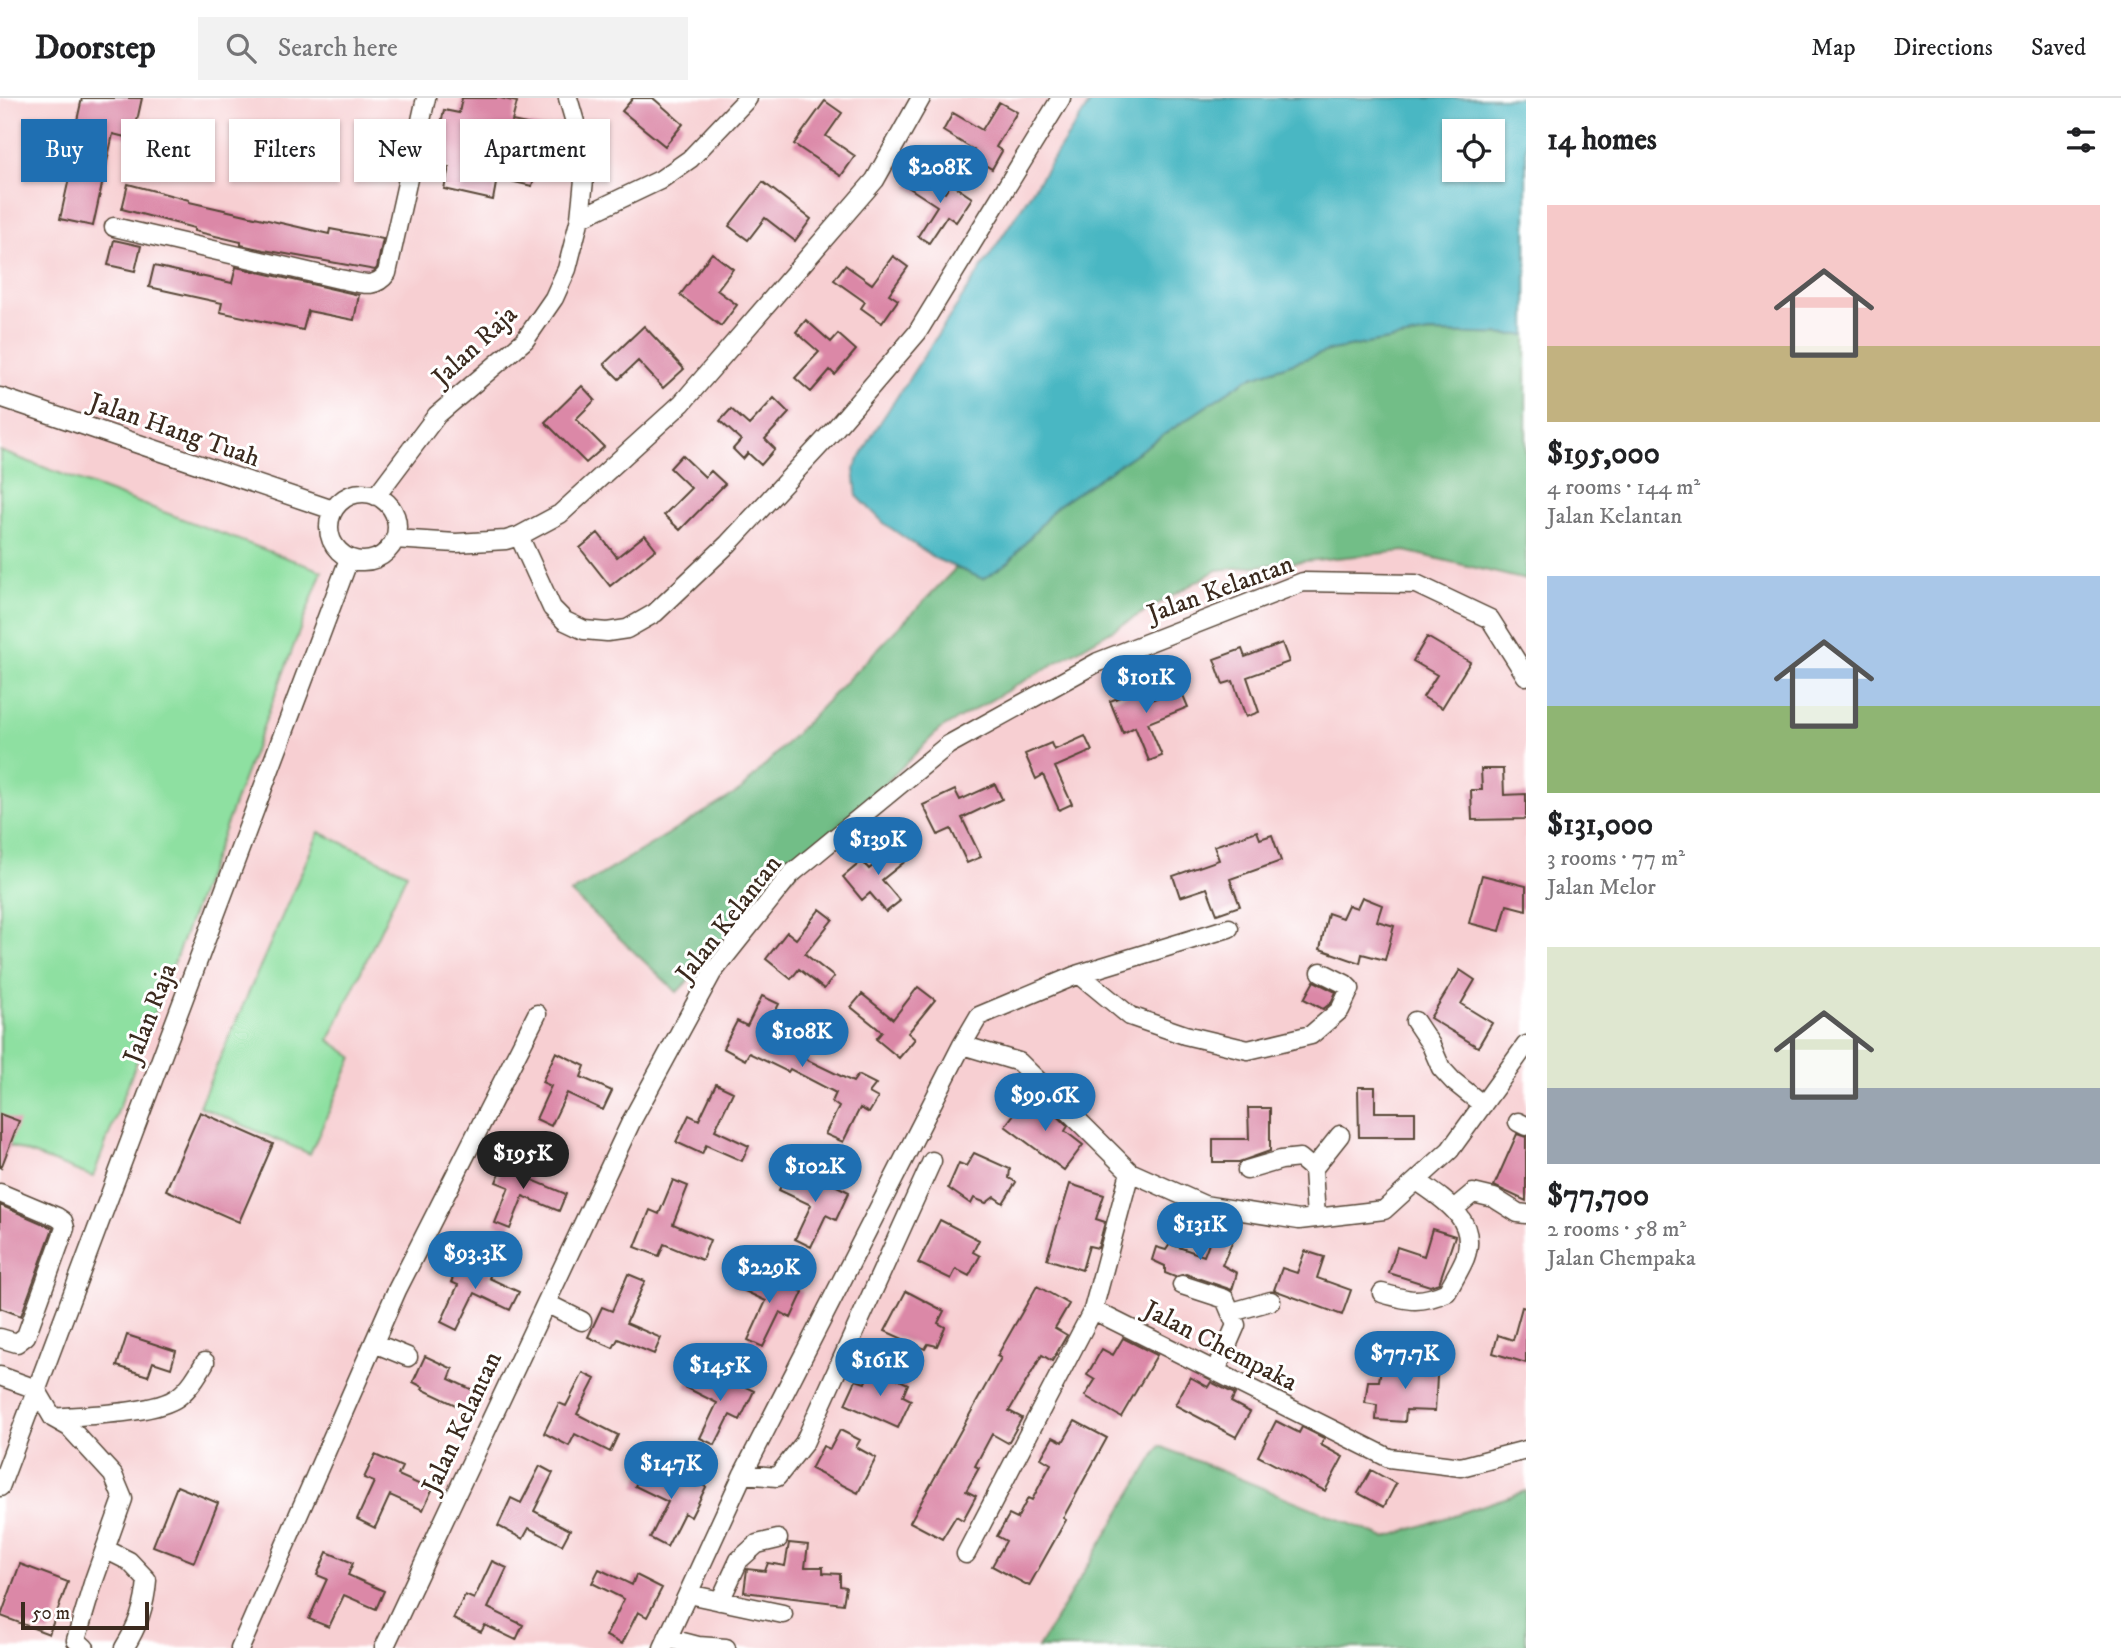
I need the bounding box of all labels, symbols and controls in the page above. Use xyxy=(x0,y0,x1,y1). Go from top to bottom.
search box xyxy=(198,17,688,80)
text: Doorstep xyxy=(35,28,156,69)
icon: search xyxy=(222,29,260,67)
text: Search here xyxy=(278,32,398,65)
text: Map xyxy=(1811,33,1856,63)
text: Directions xyxy=(1894,33,1993,63)
text: Saved xyxy=(2031,33,2086,63)
chip: Buy xyxy=(21,119,107,182)
chip: Rent xyxy=(121,119,215,182)
chip: Filters xyxy=(229,119,340,182)
chip: New xyxy=(354,119,446,182)
chip: Apartment xyxy=(460,119,610,182)
map controls xyxy=(1442,119,1505,182)
button: locate xyxy=(1442,119,1505,182)
icon: filters xyxy=(2062,121,2100,159)
text: 14 homes xyxy=(1547,122,1657,159)
pin: $208K xyxy=(891,146,989,205)
text: $208K xyxy=(908,153,972,182)
icon: home xyxy=(1761,250,1887,376)
street label: Jalan Raja xyxy=(424,298,525,395)
street label: Jalan Hang Tuah xyxy=(83,385,265,475)
text: $195,000 xyxy=(1547,436,1660,473)
text: 4 rooms · 144 m² xyxy=(1547,473,1700,502)
text: Jalan Kelantan xyxy=(1547,502,1682,531)
street label: Jalan Kelantan xyxy=(1141,548,1298,632)
icon: home xyxy=(1761,621,1887,747)
pin: $101K xyxy=(1097,656,1195,715)
text: $101K xyxy=(1117,663,1175,692)
text: $131,000 xyxy=(1547,807,1653,844)
pin: $139K xyxy=(829,818,927,877)
text: $139K xyxy=(849,825,907,854)
text: 3 rooms · 77 m² xyxy=(1547,844,1685,873)
street label: Jalan Kelantan xyxy=(668,848,790,991)
text: Jalan Melor xyxy=(1547,873,1656,902)
street label: Jalan Raja xyxy=(116,959,185,1070)
icon: home xyxy=(1761,992,1887,1118)
pin: $108K xyxy=(753,1010,851,1069)
text: $108K xyxy=(772,1017,832,1046)
pin: $99.6K xyxy=(988,1074,1102,1133)
text: $99.6K xyxy=(1010,1081,1080,1110)
pin: $195K xyxy=(474,1132,572,1191)
text: $195K xyxy=(493,1139,553,1168)
pin: $102K xyxy=(766,1144,864,1204)
text: $102K xyxy=(785,1152,845,1181)
text: $77,700 xyxy=(1547,1178,1649,1215)
pin: $131K xyxy=(1151,1202,1249,1262)
text: $131K xyxy=(1173,1210,1227,1239)
text: 2 rooms · 58 m² xyxy=(1547,1215,1686,1244)
pin: $93.3K xyxy=(418,1232,532,1291)
text: $93.3K xyxy=(444,1239,506,1268)
text: Jalan Chempaka xyxy=(1547,1244,1696,1273)
pin: $229K xyxy=(720,1246,818,1305)
text: $229K xyxy=(738,1253,800,1282)
street label: Jalan Chempaka xyxy=(1136,1293,1303,1399)
pin: $77.7K xyxy=(1348,1332,1462,1391)
pin: $161K xyxy=(831,1338,929,1398)
text: $77.7K xyxy=(1371,1339,1440,1368)
pin: $145K xyxy=(671,1344,769,1403)
street label: Jalan Kelantan xyxy=(414,1346,510,1501)
text: $161K xyxy=(851,1346,909,1375)
text: $145K xyxy=(689,1351,751,1380)
pin: $147K xyxy=(622,1442,720,1501)
text: $147K xyxy=(640,1449,702,1478)
scale bar xyxy=(21,1599,149,1631)
text: 50 m xyxy=(32,1602,70,1625)

